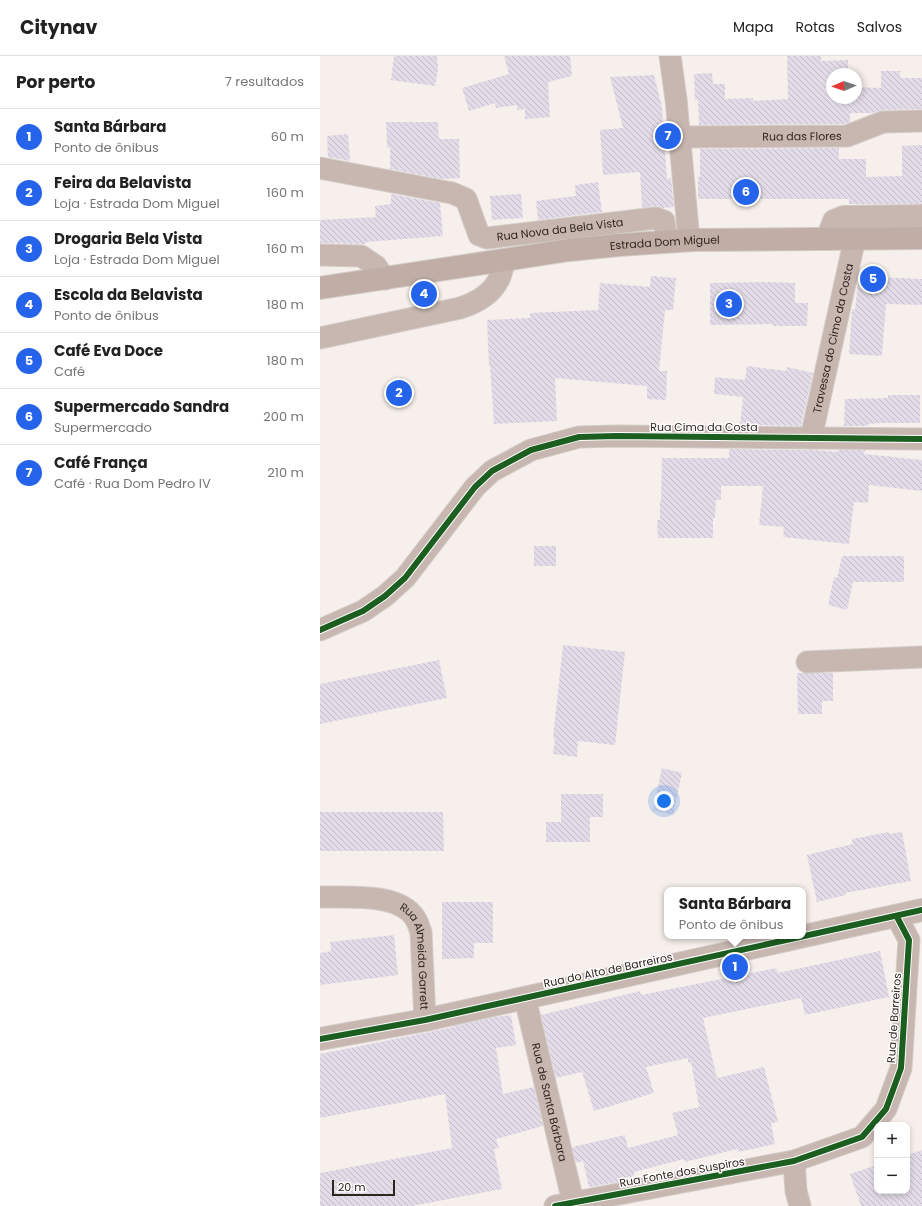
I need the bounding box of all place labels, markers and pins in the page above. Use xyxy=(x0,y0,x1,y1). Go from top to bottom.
pin: 7 xyxy=(655,121,681,151)
pin: 6 xyxy=(733,177,759,207)
pin: 5 xyxy=(860,264,886,294)
pin: 4 xyxy=(411,279,437,309)
pin: 3 xyxy=(716,289,742,319)
pin: 2 xyxy=(386,378,412,408)
pin: 1 xyxy=(722,952,748,982)

